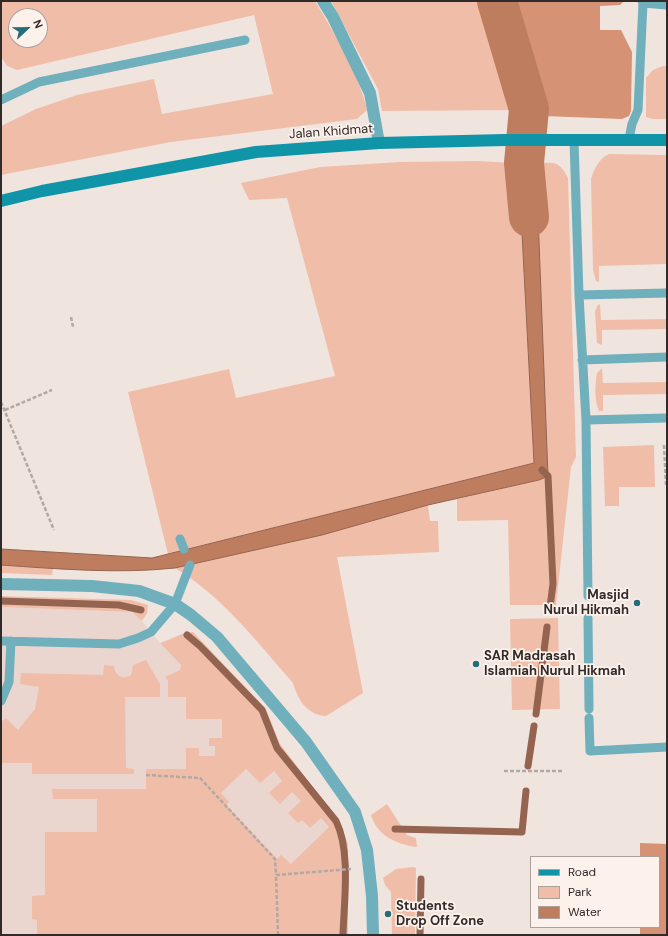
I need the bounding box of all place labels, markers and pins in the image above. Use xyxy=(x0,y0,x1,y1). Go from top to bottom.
place label: Masjid Nurul Hikmah xyxy=(543,588,629,619)
marker: Masjid Nurul Hikmah xyxy=(632,598,642,608)
place label: SAR Madrasah Islamiah Nurul Hikmah xyxy=(484,649,626,680)
marker: SAR Madrasah Islamiah Nurul Hikmah xyxy=(471,659,481,669)
place label: Students Drop Off Zone xyxy=(396,899,484,930)
marker: Students Drop Off Zone xyxy=(383,909,393,919)

